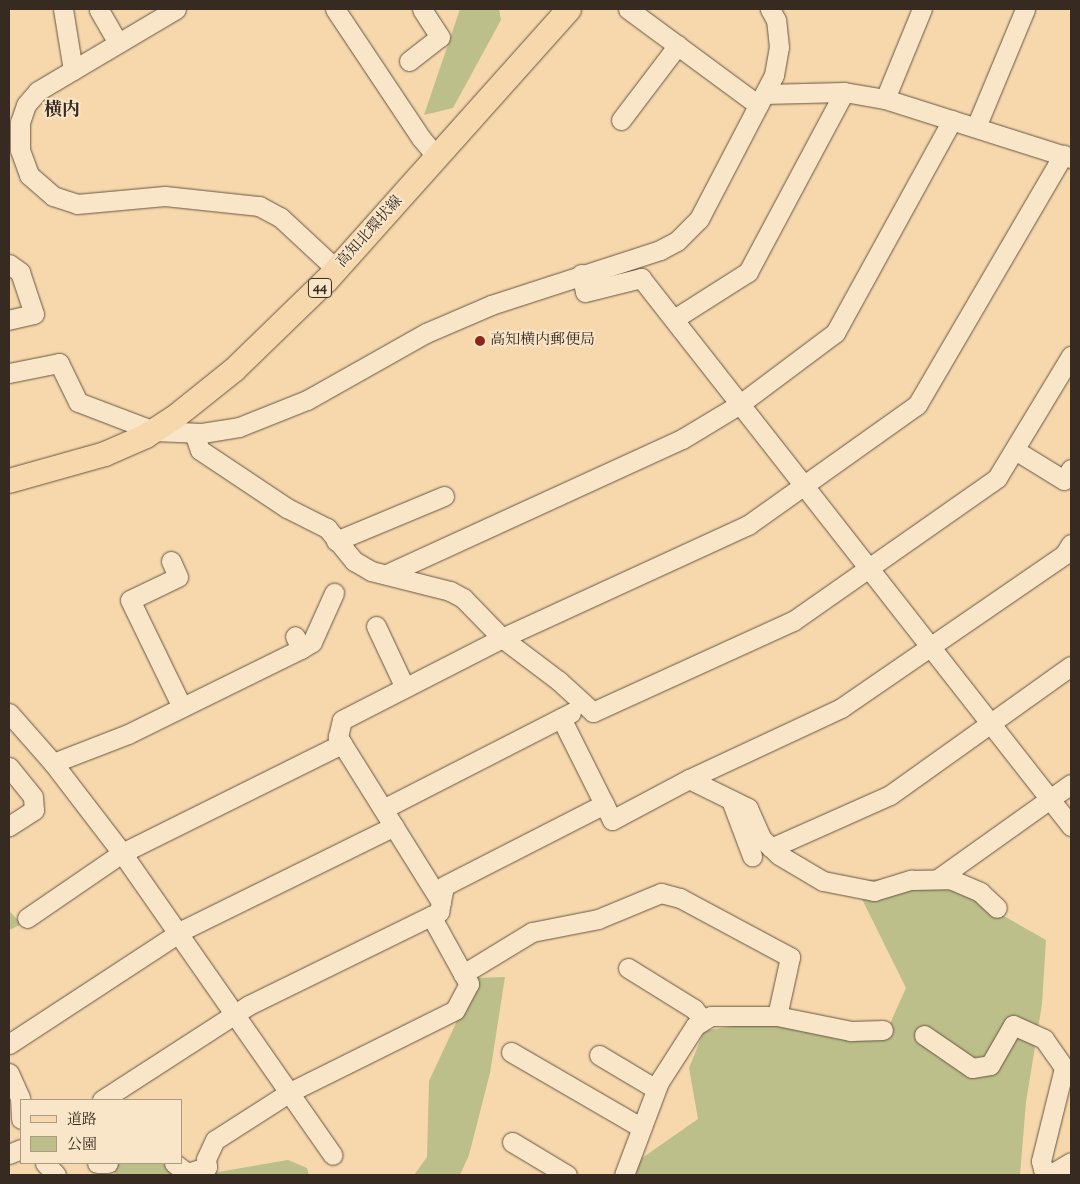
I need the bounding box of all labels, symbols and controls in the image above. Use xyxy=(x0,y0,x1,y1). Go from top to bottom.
district label: 横内 xyxy=(44,100,80,122)
street label: 高知北環状線 xyxy=(333,193,407,271)
road number: 44 xyxy=(308,276,332,300)
place label: 高知横内郵便局 xyxy=(490,332,595,350)
marker: 高知横内郵便局 xyxy=(474,335,486,347)
legend xyxy=(20,1099,182,1164)
text: 道路 xyxy=(67,1110,97,1131)
text: 公園 xyxy=(67,1135,97,1156)

